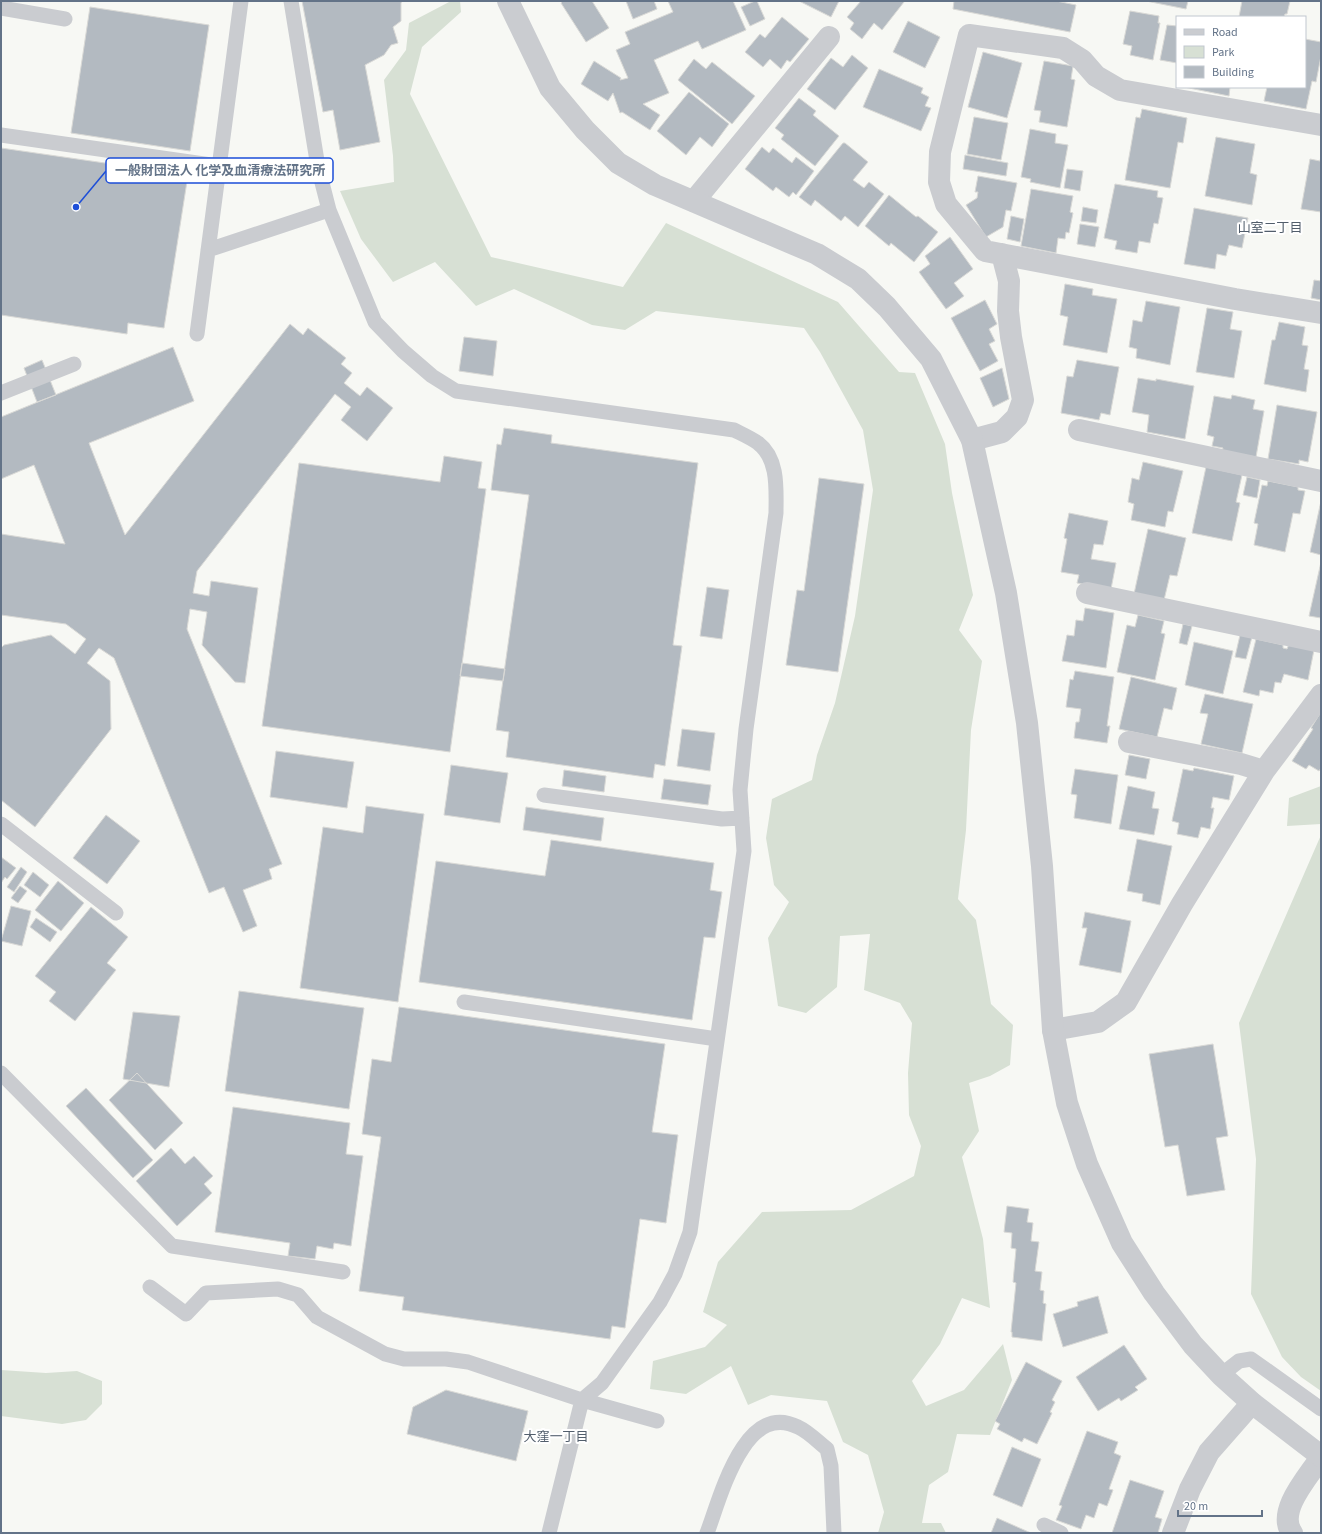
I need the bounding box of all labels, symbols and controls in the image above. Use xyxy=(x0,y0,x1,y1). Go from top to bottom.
legend xyxy=(1176,16,1306,88)
text: Road xyxy=(1212,24,1238,41)
text: Park xyxy=(1212,44,1234,61)
text: Building xyxy=(1212,64,1254,81)
callout: 一般財団法人 化学及血清療法研究所 xyxy=(106,158,333,183)
text: 一般財団法人 化学及血清療法研究所 xyxy=(115,162,325,180)
district label: 山室二丁目 xyxy=(1237,219,1303,237)
district label: 大窪一丁目 xyxy=(523,1428,589,1446)
scale bar xyxy=(1178,1492,1262,1518)
text: 20 m xyxy=(1184,1498,1208,1515)

